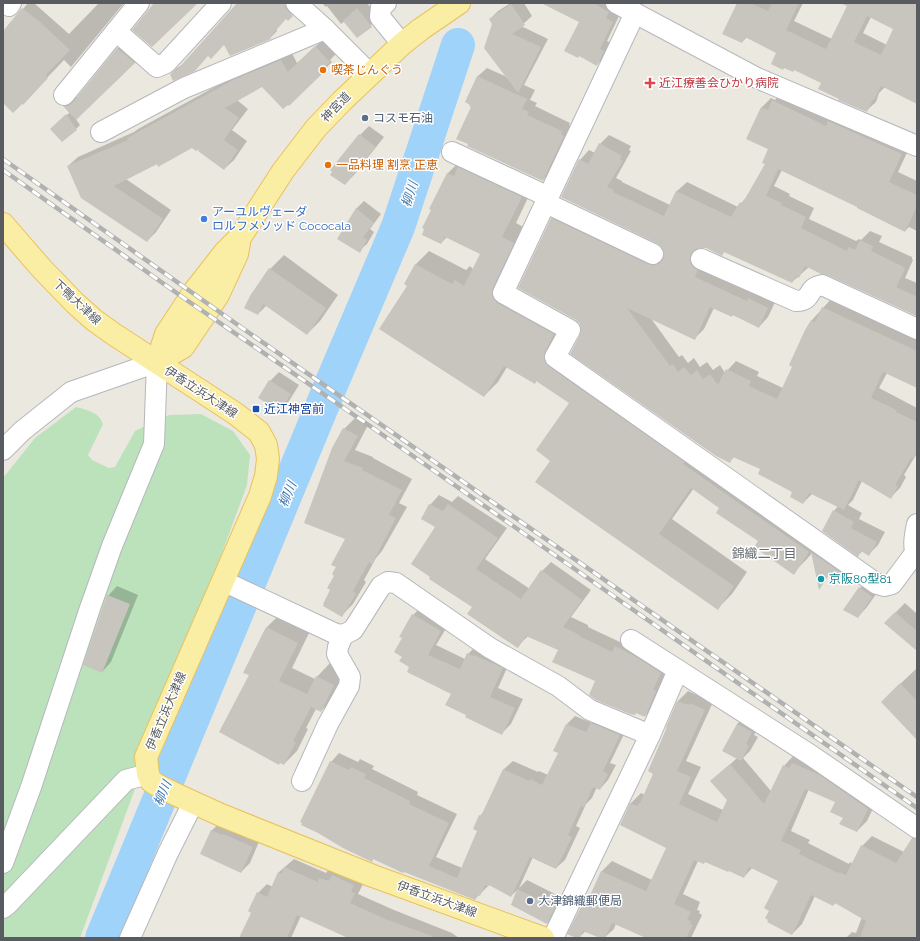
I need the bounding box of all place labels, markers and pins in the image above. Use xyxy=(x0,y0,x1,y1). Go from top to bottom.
place label: 喫茶じんぐう xyxy=(331,63,403,77)
marker: 喫茶じんぐう xyxy=(318,65,328,75)
place label: 近江療善会ひかり病院 xyxy=(659,76,779,90)
marker: 近江療善会ひかり病院 xyxy=(644,77,656,89)
place label: コスモ石油 xyxy=(373,111,433,125)
marker: コスモ石油 xyxy=(360,113,370,123)
place label: 一品料理 割烹 正恵 xyxy=(336,158,438,172)
marker: 一品料理 割烹 正恵 xyxy=(323,160,333,170)
place label: アーユルヴェーダ ロルフメソッド Cococala xyxy=(212,205,351,233)
marker: アーユルヴェーダ ロルフメソッド Cococala xyxy=(199,214,209,224)
place label: 近江神宮前 xyxy=(264,402,324,416)
marker: 近江神宮前 xyxy=(251,404,261,414)
place label: 京阪80型81 xyxy=(829,572,892,586)
marker: 京阪80型81 xyxy=(816,574,826,584)
place label: 大津錦織郵便局 xyxy=(538,894,622,908)
marker: 大津錦織郵便局 xyxy=(525,896,535,906)

